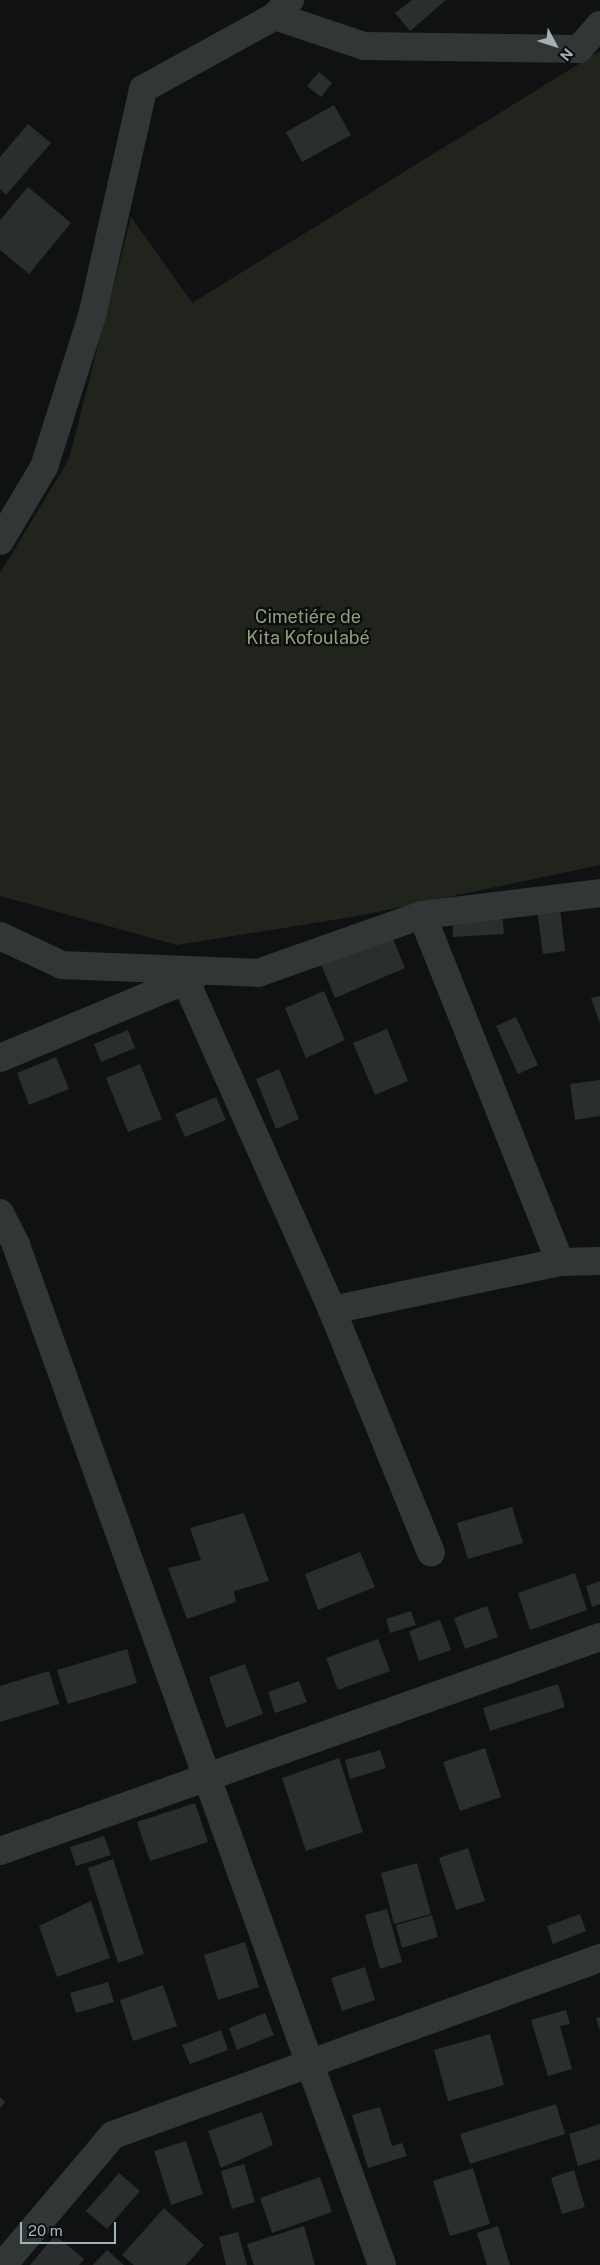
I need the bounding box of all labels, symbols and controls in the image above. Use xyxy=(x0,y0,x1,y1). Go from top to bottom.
north arrow xyxy=(530,20,580,70)
text: N xyxy=(557,45,576,64)
park label: Cimetiére de Kita Kofoulabé xyxy=(246,607,370,650)
scale bar xyxy=(22,2212,119,2244)
text: 20 m xyxy=(28,2222,63,2239)

